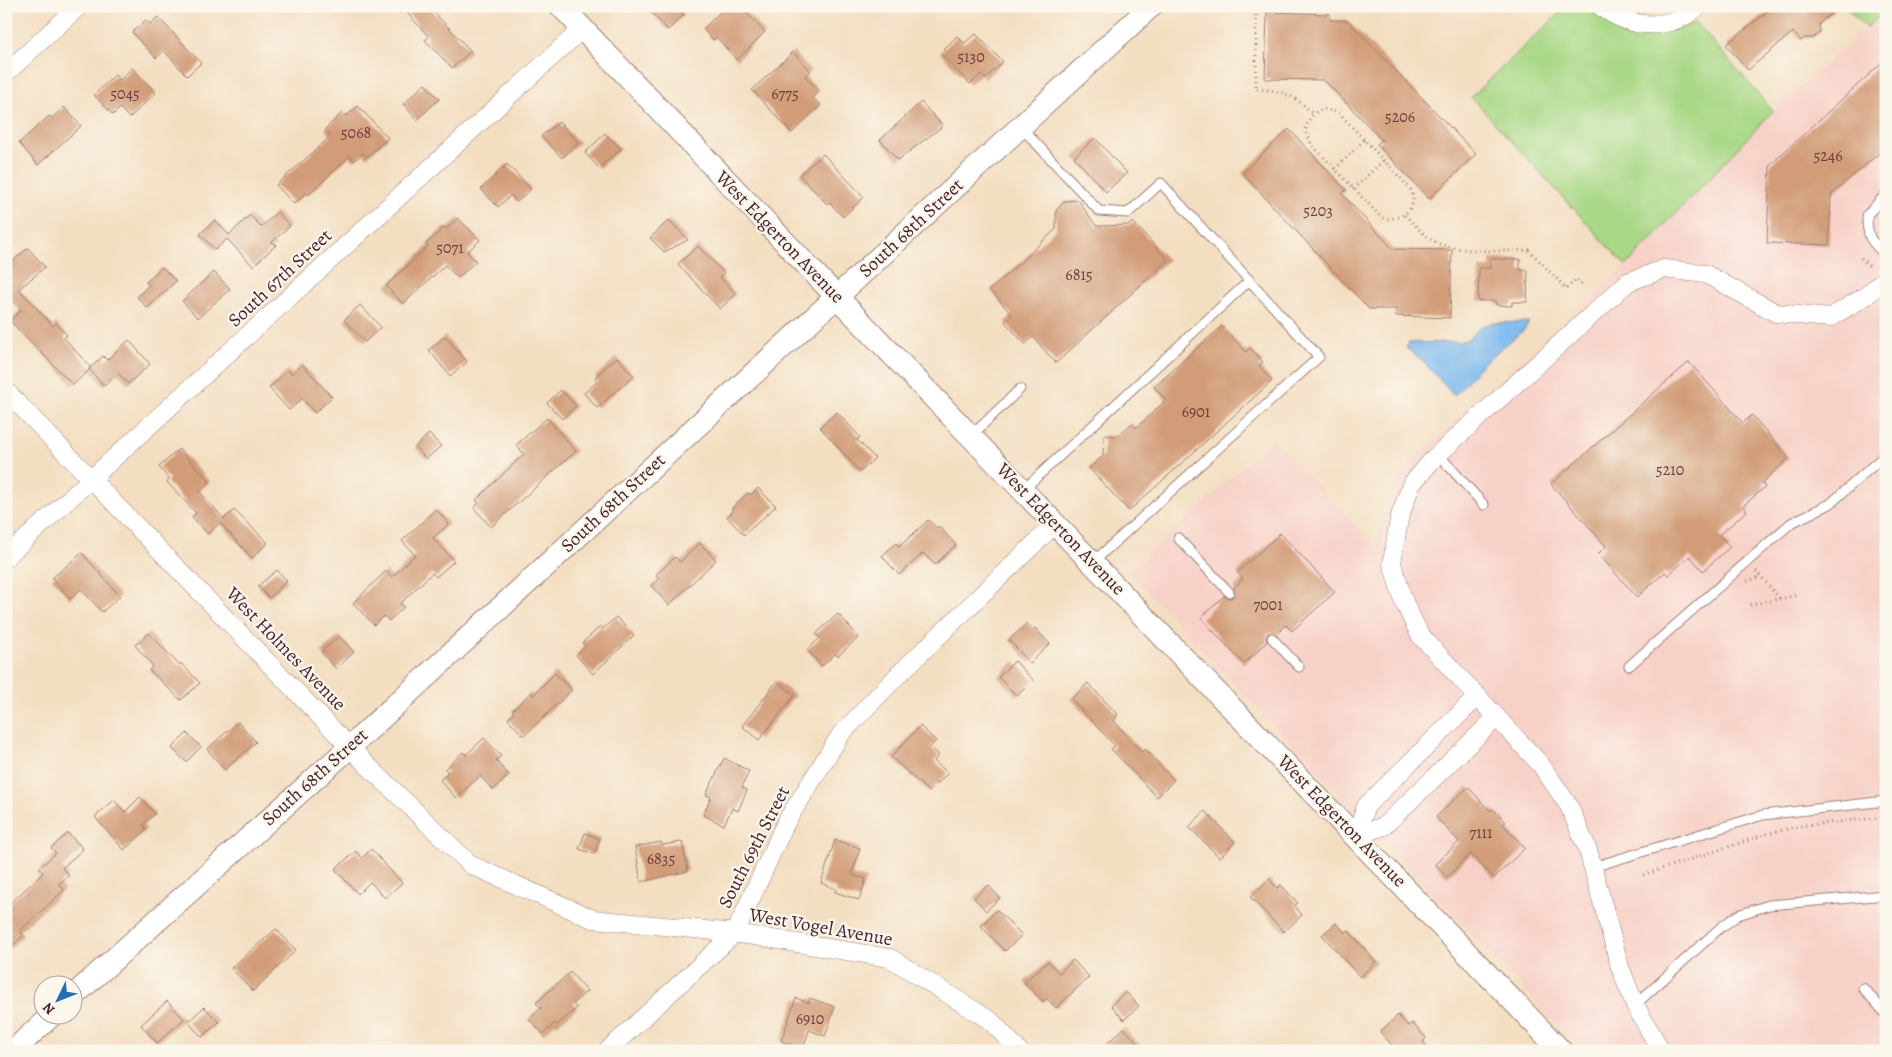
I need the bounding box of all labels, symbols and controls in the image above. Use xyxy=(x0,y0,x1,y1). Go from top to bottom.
house number: 5130 xyxy=(957,46,985,68)
house number: 5045 xyxy=(110,83,140,105)
house number: 6775 xyxy=(771,83,799,105)
house number: 5206 xyxy=(1385,106,1415,128)
house number: 5068 xyxy=(341,122,371,144)
house number: 5246 xyxy=(1813,145,1843,167)
street label: West Edgerton Avenue xyxy=(709,164,850,309)
street label: South 68th Street xyxy=(853,173,969,283)
house number: 5203 xyxy=(1303,200,1333,222)
street label: South 67th Street xyxy=(222,223,338,333)
house number: 5071 xyxy=(436,237,464,259)
house number: 6815 xyxy=(1065,264,1093,286)
house number: 6901 xyxy=(1182,401,1211,423)
street label: South 68th Street xyxy=(555,448,671,558)
street label: West Edgerton Avenue xyxy=(990,456,1131,601)
house number: 5210 xyxy=(1656,459,1684,481)
street label: West Holmes Avenue xyxy=(219,581,352,717)
house number: 7001 xyxy=(1253,594,1283,616)
street label: South 68th Street xyxy=(256,722,374,832)
street label: West Edgerton Avenue xyxy=(1271,748,1412,893)
street label: South 69th Street xyxy=(712,781,796,913)
house number: 7111 xyxy=(1469,822,1493,844)
house number: 6835 xyxy=(647,848,675,870)
street label: West Vogel Avenue xyxy=(746,901,895,952)
north arrow xyxy=(32,974,82,1024)
text: N xyxy=(38,998,59,1019)
house number: 6910 xyxy=(796,1008,824,1030)

